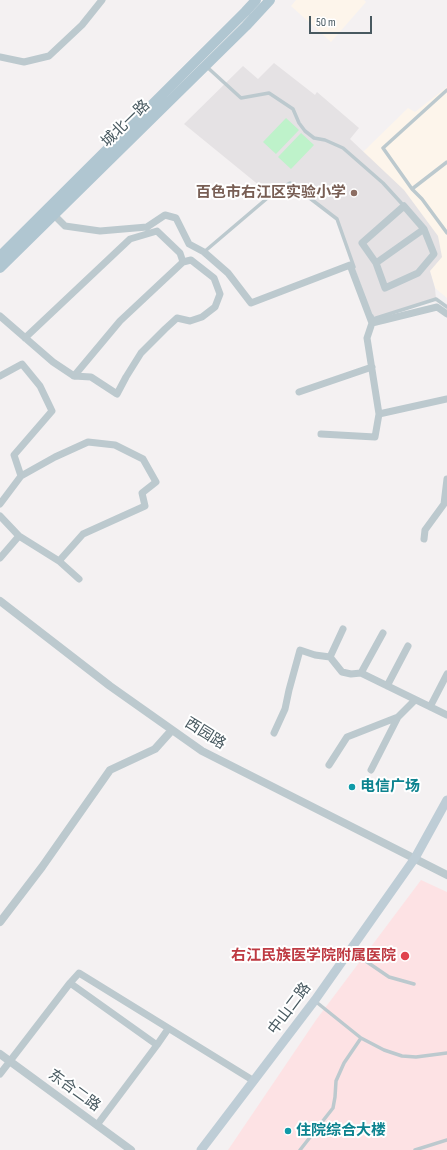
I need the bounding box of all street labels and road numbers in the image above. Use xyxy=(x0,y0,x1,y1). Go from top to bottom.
street label: 城北一路 xyxy=(98,97,154,151)
street label: 西园路 xyxy=(181,714,229,754)
street label: 中山二路 xyxy=(265,980,315,1038)
street label: 东合二路 xyxy=(44,1066,104,1116)

